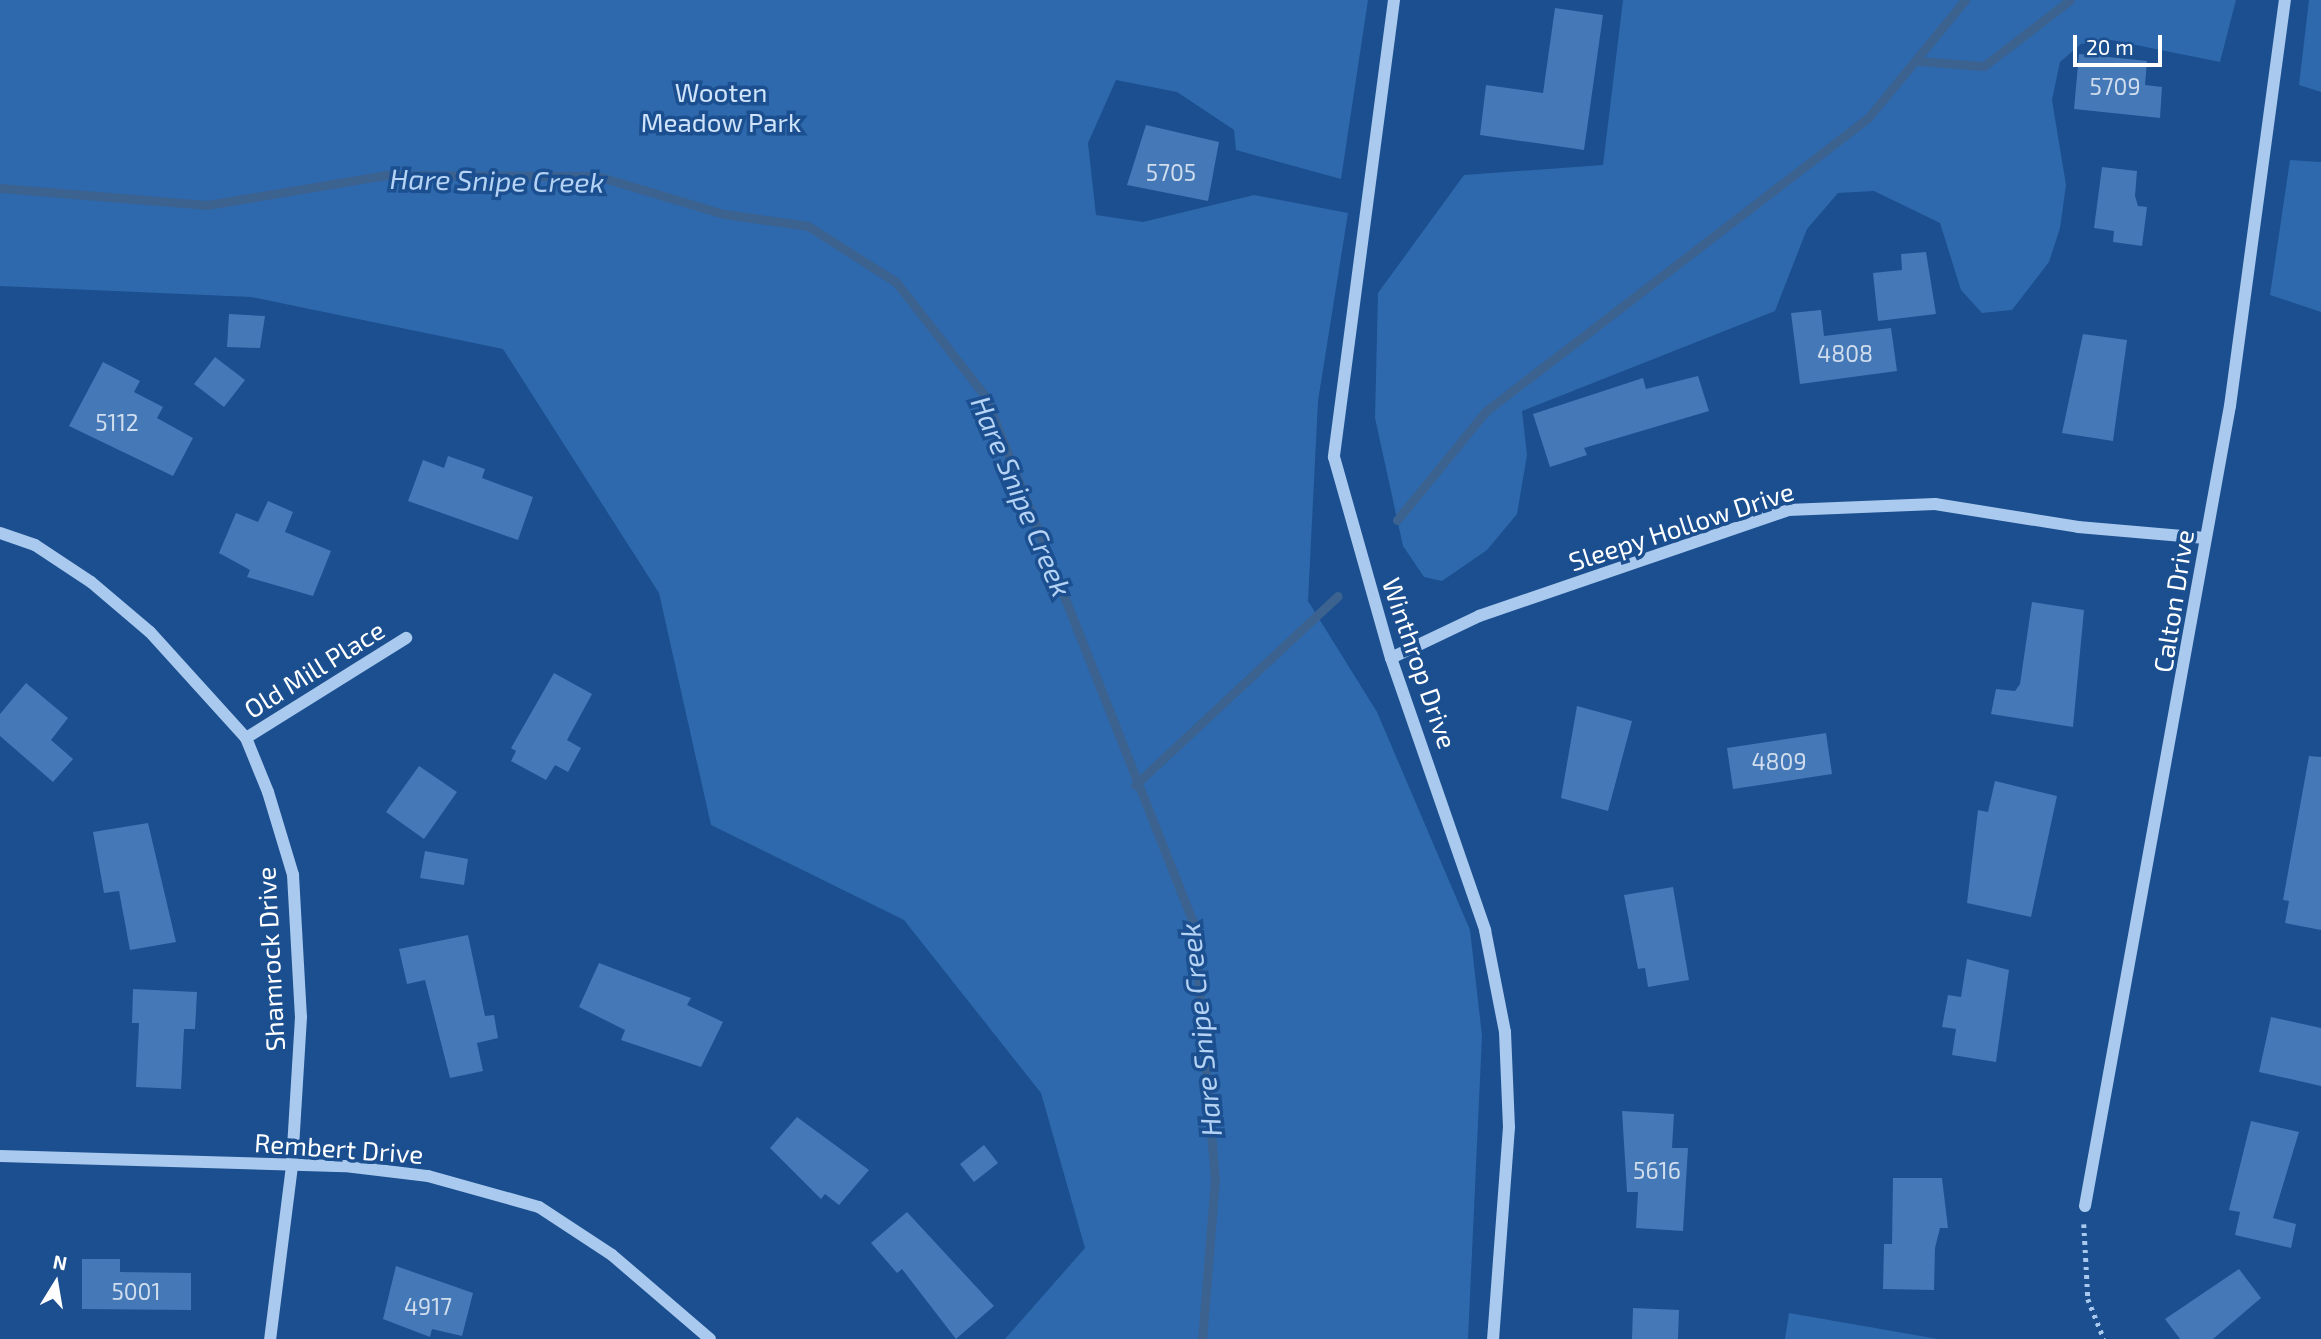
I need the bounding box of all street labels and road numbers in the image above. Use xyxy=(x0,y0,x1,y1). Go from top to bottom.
street label: Sleepy Hollow Drive xyxy=(1564,475,1798,577)
street label: Calton Drive xyxy=(2146,527,2200,675)
street label: Winthrop Drive xyxy=(1376,573,1464,753)
street label: Old Mill Place xyxy=(238,613,390,725)
street label: Shamrock Drive xyxy=(250,866,290,1052)
street label: Rembert Drive xyxy=(253,1127,425,1169)

